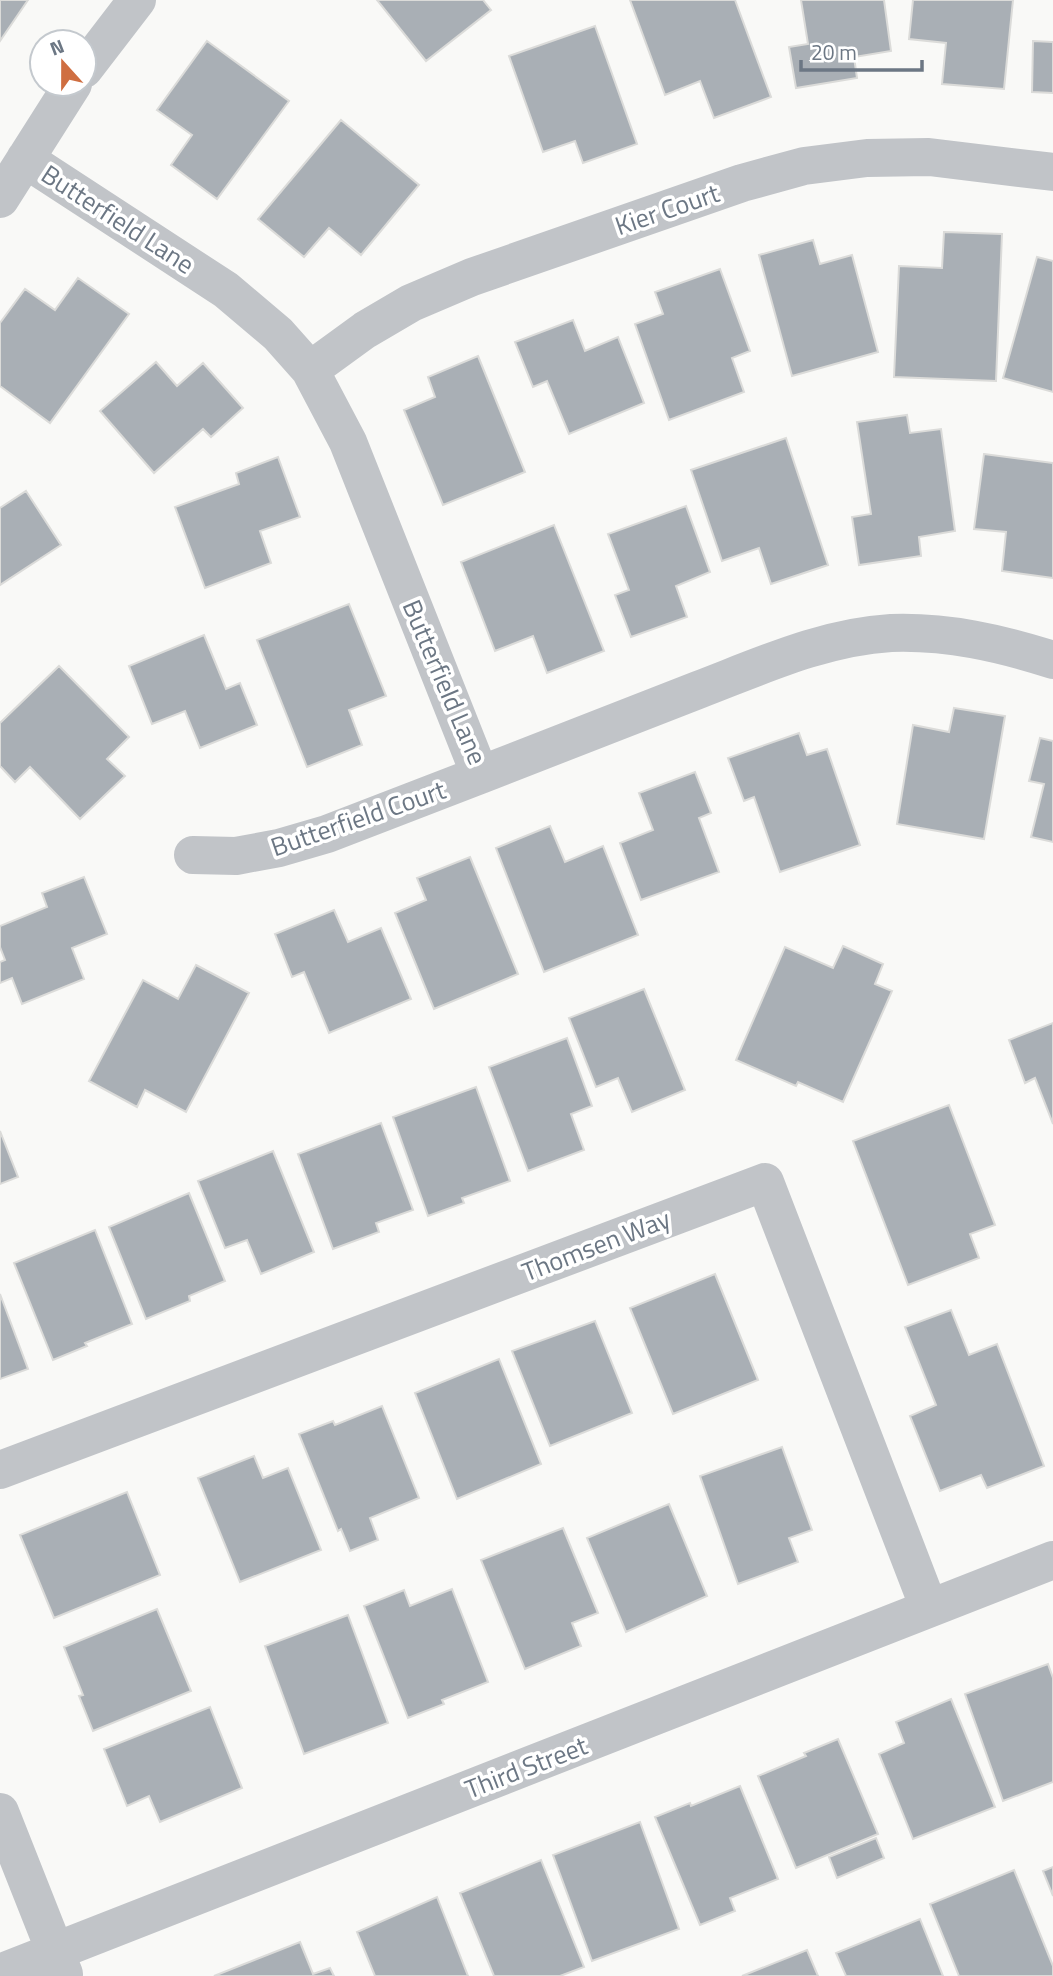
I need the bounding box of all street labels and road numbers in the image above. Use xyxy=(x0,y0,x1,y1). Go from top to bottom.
street label: Butterfield Lane xyxy=(34,155,202,283)
street label: Kier Court xyxy=(610,173,724,245)
street label: Butterfield Lane xyxy=(393,594,497,770)
street label: Butterfield Court xyxy=(265,770,451,866)
street label: Thomsen Way xyxy=(516,1199,676,1291)
street label: Third Street xyxy=(459,1726,593,1808)

